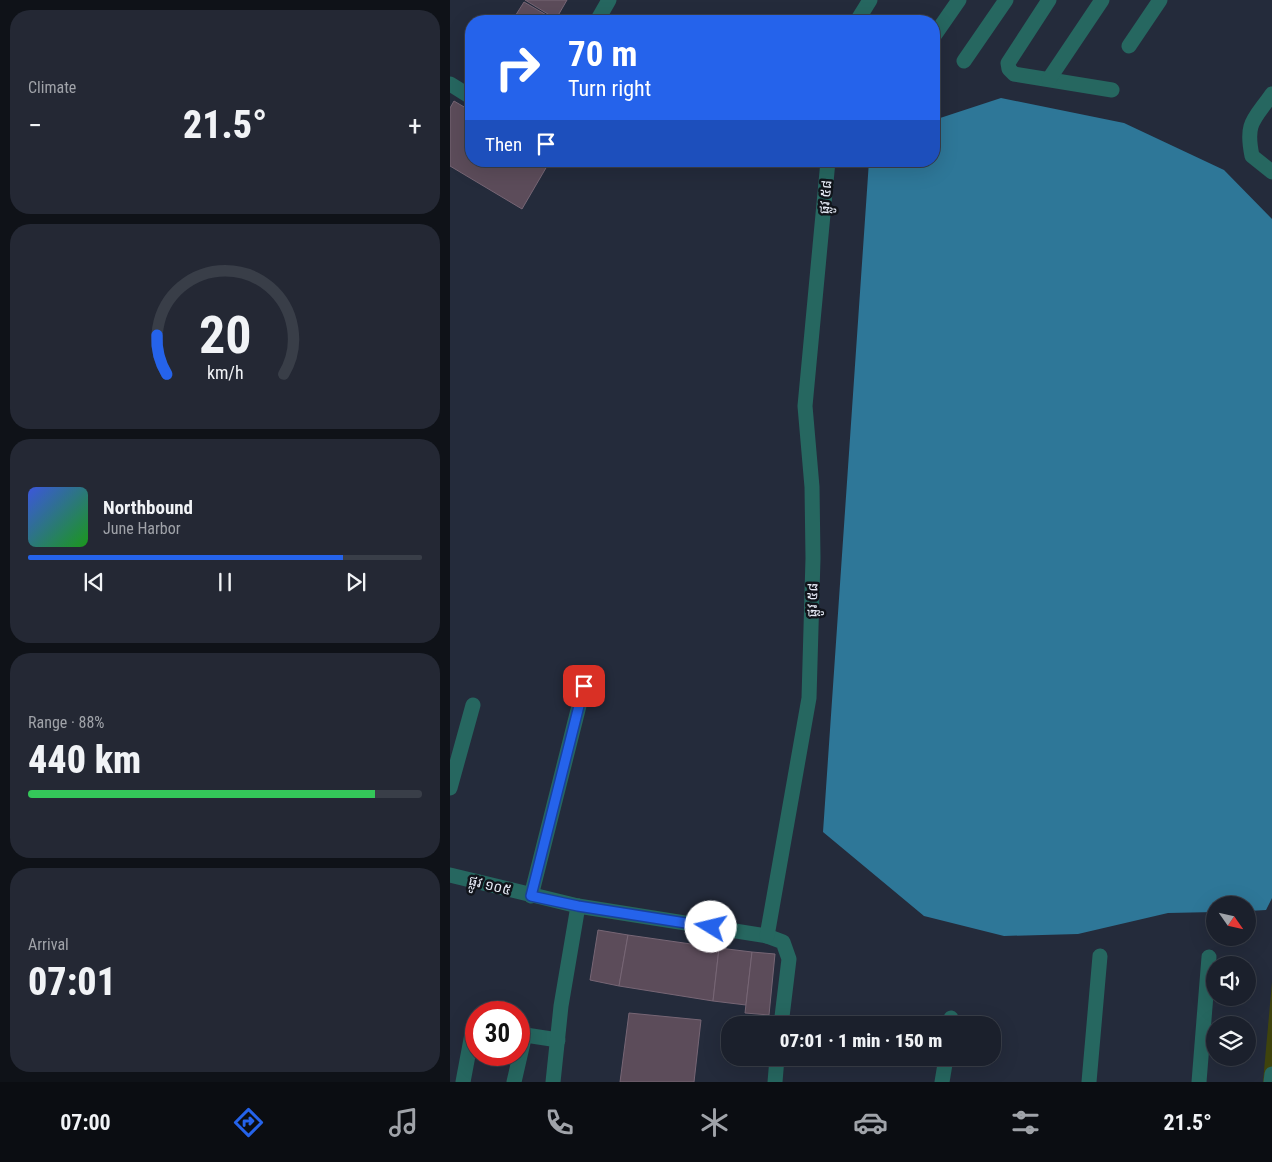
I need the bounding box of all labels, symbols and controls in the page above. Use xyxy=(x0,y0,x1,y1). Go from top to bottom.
text: 70 m xyxy=(568,34,637,75)
icon: right xyxy=(485,35,550,100)
text: Turn right xyxy=(568,76,651,101)
text: Climate xyxy=(28,78,76,97)
text: 21.5° xyxy=(183,103,267,147)
text: − xyxy=(28,109,42,142)
text: + xyxy=(408,109,422,142)
icon: arrive xyxy=(532,130,560,158)
text: Then xyxy=(485,133,522,156)
street label: ផ្លូវ ៥៨ xyxy=(816,179,839,215)
text: 20 xyxy=(199,305,251,366)
text: km/h xyxy=(207,362,243,383)
text: Northbound xyxy=(103,496,193,519)
text: June Harbor xyxy=(103,519,181,538)
icon: previous xyxy=(80,568,108,596)
icon: pause xyxy=(211,568,239,596)
icon: next xyxy=(342,568,370,596)
street label: ផ្លូវ ៥៨ xyxy=(803,583,825,618)
pin xyxy=(563,665,605,707)
icon: arrive xyxy=(570,672,598,700)
text: Range · 88% xyxy=(28,713,104,732)
text: 440 km xyxy=(28,738,141,782)
street label: ផ្លូវ ១០៥ xyxy=(466,872,513,902)
north arrow xyxy=(1206,896,1256,946)
map controls xyxy=(1206,896,1256,1066)
position arrow xyxy=(684,900,736,952)
text: Arrival xyxy=(28,935,69,954)
button: sound xyxy=(1206,956,1256,1006)
text: 07:01 xyxy=(28,960,116,1004)
speed limit sign: 30 xyxy=(465,1001,530,1066)
button: layers xyxy=(1206,1016,1256,1066)
text: 07:01 · 1 min · 150 m xyxy=(780,1029,942,1052)
icon: directions xyxy=(231,1105,266,1140)
icon: music xyxy=(386,1105,421,1140)
icon: phone xyxy=(542,1105,577,1140)
icon: climate xyxy=(697,1105,732,1140)
icon: car xyxy=(853,1105,888,1140)
icon: filters xyxy=(1008,1105,1043,1140)
text: 07:00 xyxy=(60,1110,111,1135)
text: 21.5° xyxy=(1163,1110,1212,1135)

